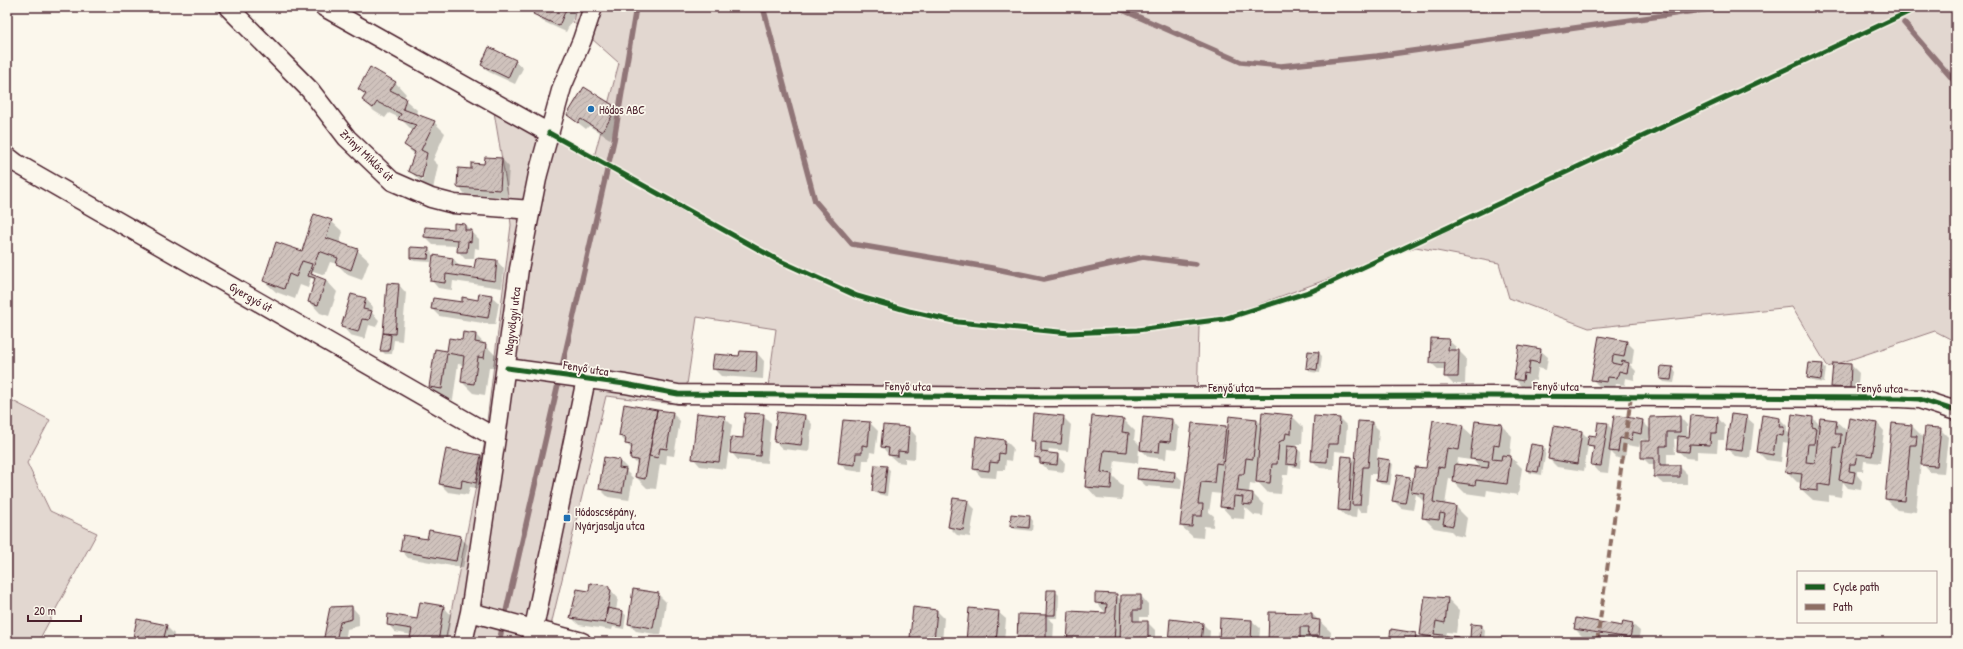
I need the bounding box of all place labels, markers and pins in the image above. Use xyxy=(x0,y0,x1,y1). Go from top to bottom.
place label: Hódos ABC xyxy=(599,101,645,118)
marker: Hódos ABC xyxy=(586,104,596,114)
place label: Hódoscsépány, Nyárjasalja utca xyxy=(575,503,645,534)
marker: Hódoscsépány, Nyárjasalja utca xyxy=(562,513,572,523)

